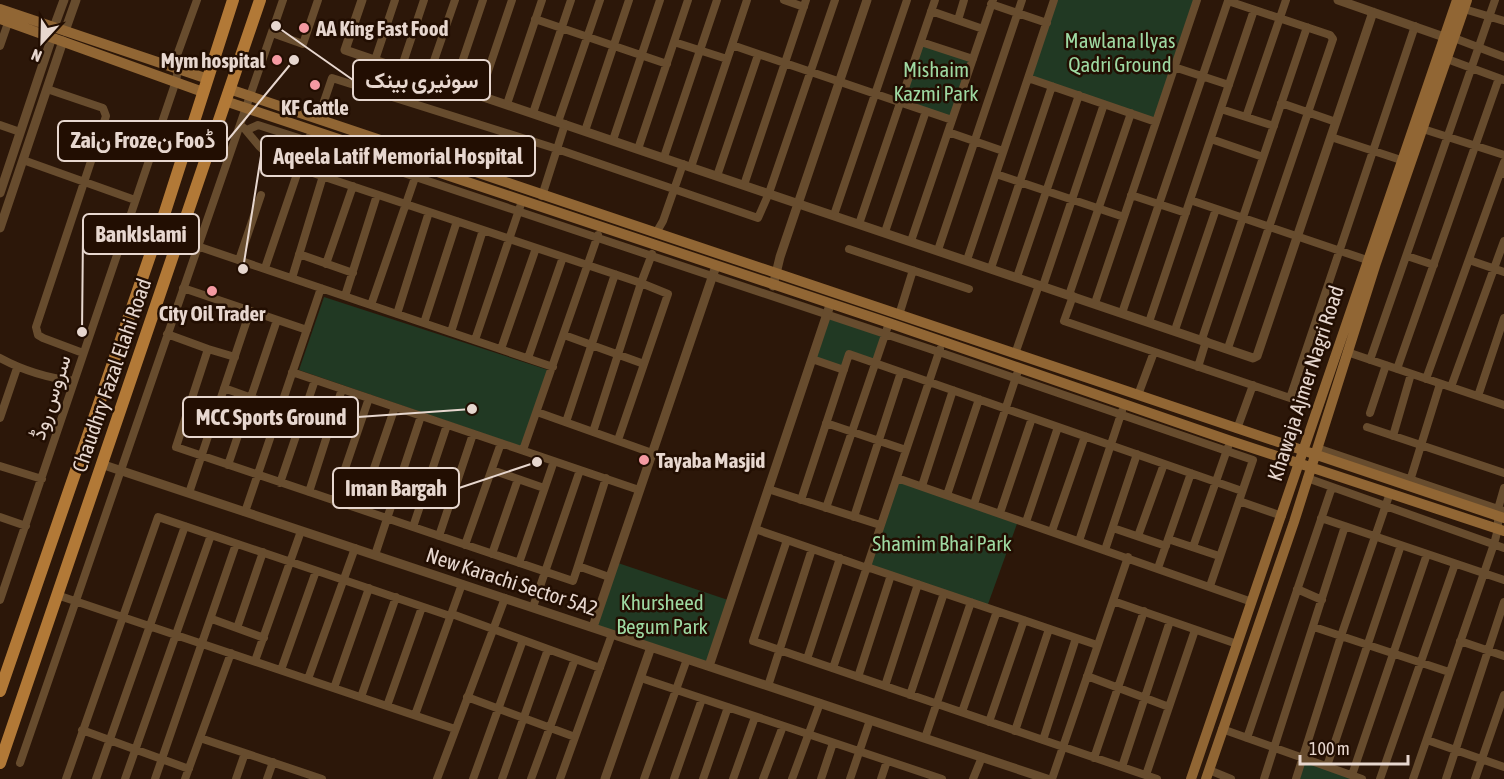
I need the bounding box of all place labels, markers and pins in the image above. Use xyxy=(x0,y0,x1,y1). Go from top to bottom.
place label: AA King Fast Food xyxy=(315,16,449,40)
marker: AA King Fast Food xyxy=(297,21,311,35)
place label: Mym hospital xyxy=(161,48,265,72)
marker: Mym hospital xyxy=(270,53,284,67)
callout: سونیری بینک xyxy=(353,60,490,100)
marker: KF Cattle xyxy=(308,78,322,92)
place label: KF Cattle xyxy=(281,95,349,119)
callout: Zaiن Frozeن Fooڈ xyxy=(58,121,227,161)
callout: Aqeela Latif Memorial Hospital xyxy=(261,136,535,176)
callout: BankIslami xyxy=(83,214,199,254)
marker: City Oil Trader xyxy=(205,284,219,298)
place label: City Oil Trader xyxy=(159,301,266,325)
callout: MCC Sports Ground xyxy=(183,397,358,437)
place label: Tayaba Masjid xyxy=(656,448,765,472)
marker: Tayaba Masjid xyxy=(637,453,651,467)
callout: Iman Bargah xyxy=(333,468,459,508)

